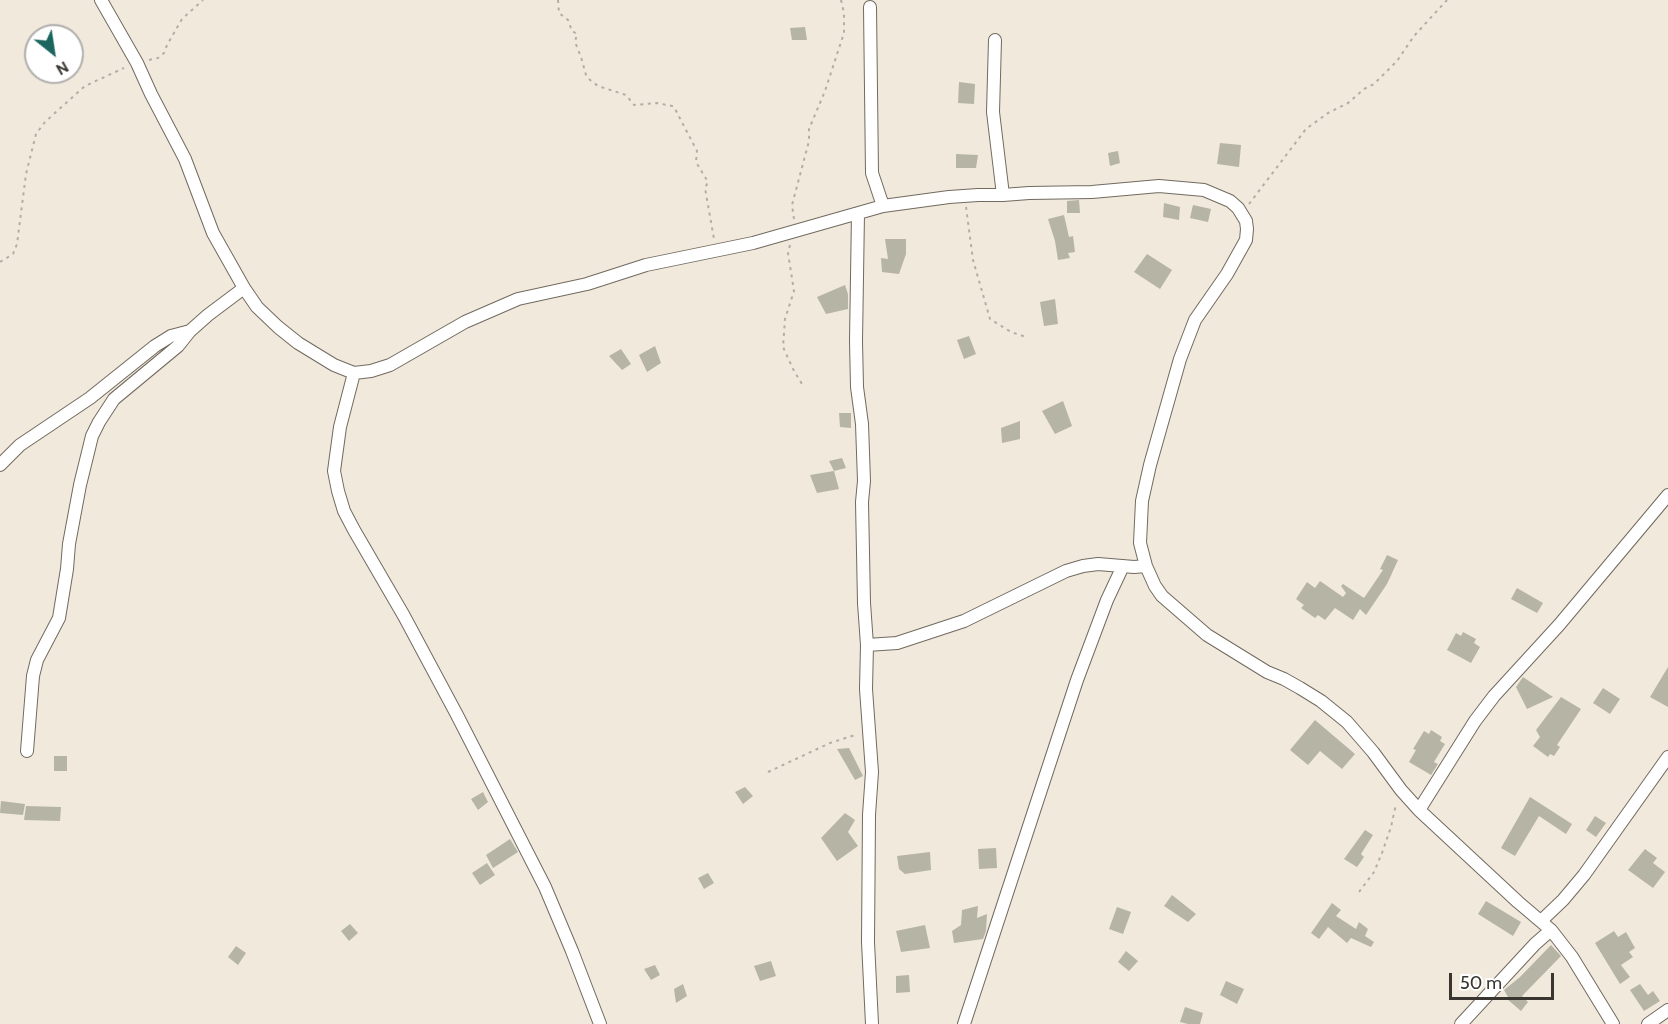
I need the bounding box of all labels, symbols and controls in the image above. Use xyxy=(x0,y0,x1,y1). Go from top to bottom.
north arrow xyxy=(24,24,84,84)
text: N xyxy=(53,57,72,79)
scale bar xyxy=(1452,961,1557,999)
text: 50 m xyxy=(1460,972,1502,994)

